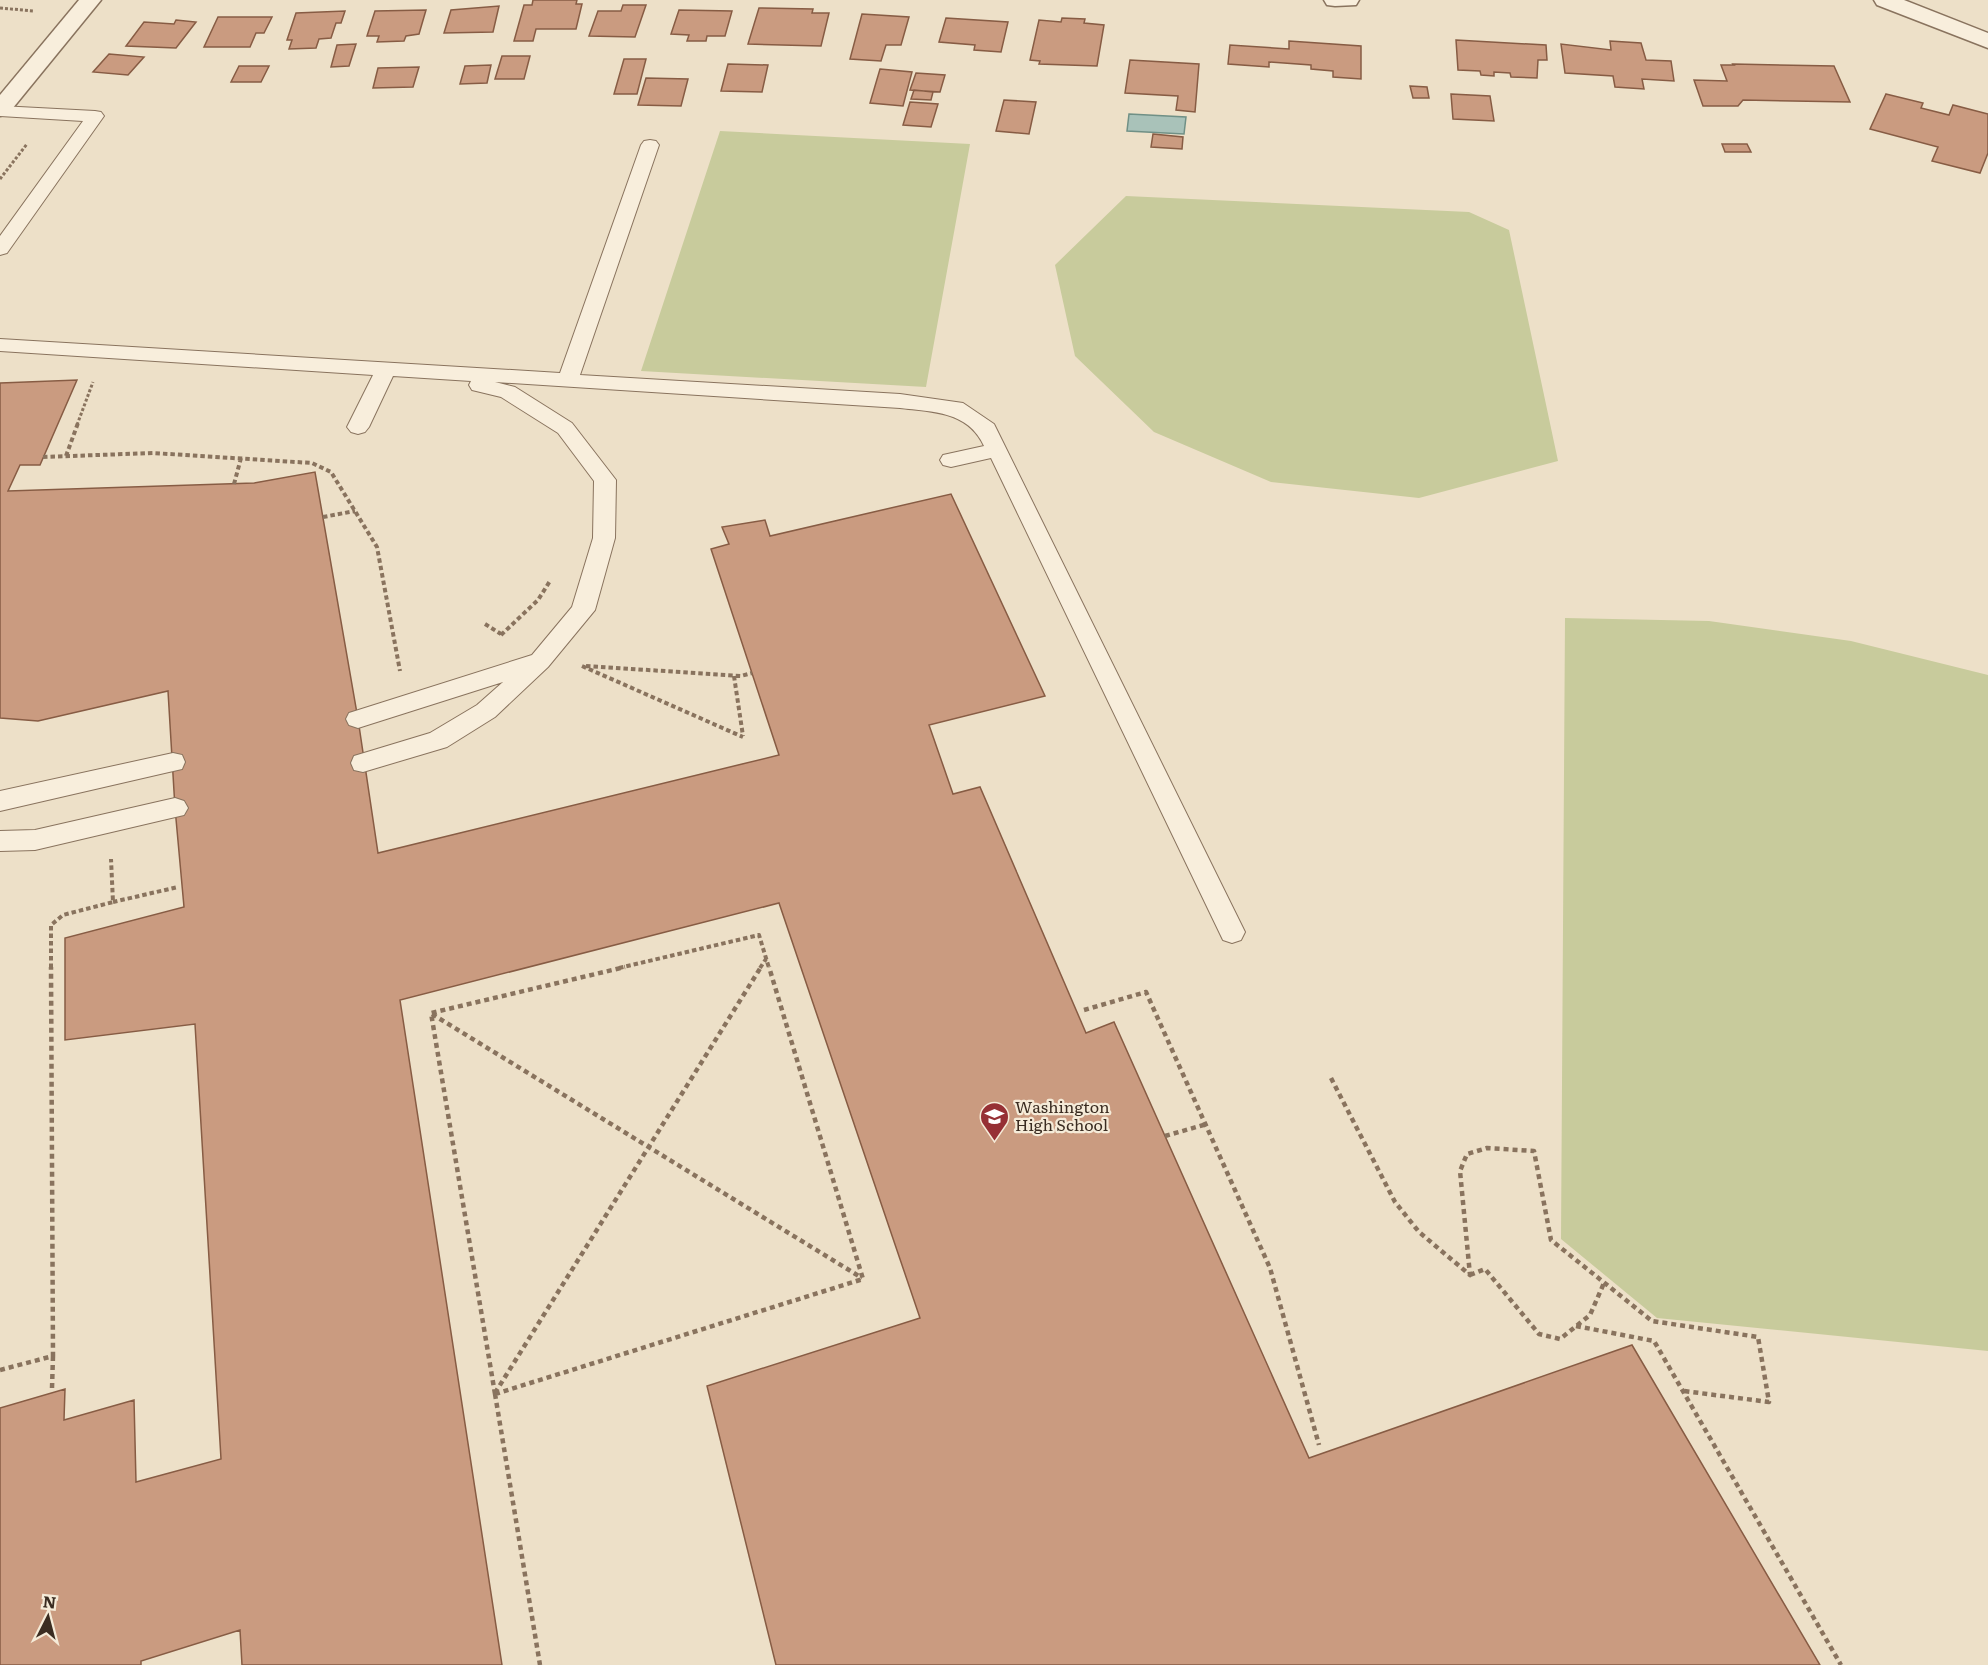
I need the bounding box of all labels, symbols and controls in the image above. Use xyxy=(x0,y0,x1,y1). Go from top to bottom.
place label: Washington High School xyxy=(1015,1094,1110,1136)
school or university icon: Washington High School xyxy=(978,1100,1010,1142)
north arrow xyxy=(18,1587,78,1647)
text: N xyxy=(42,1588,58,1614)

